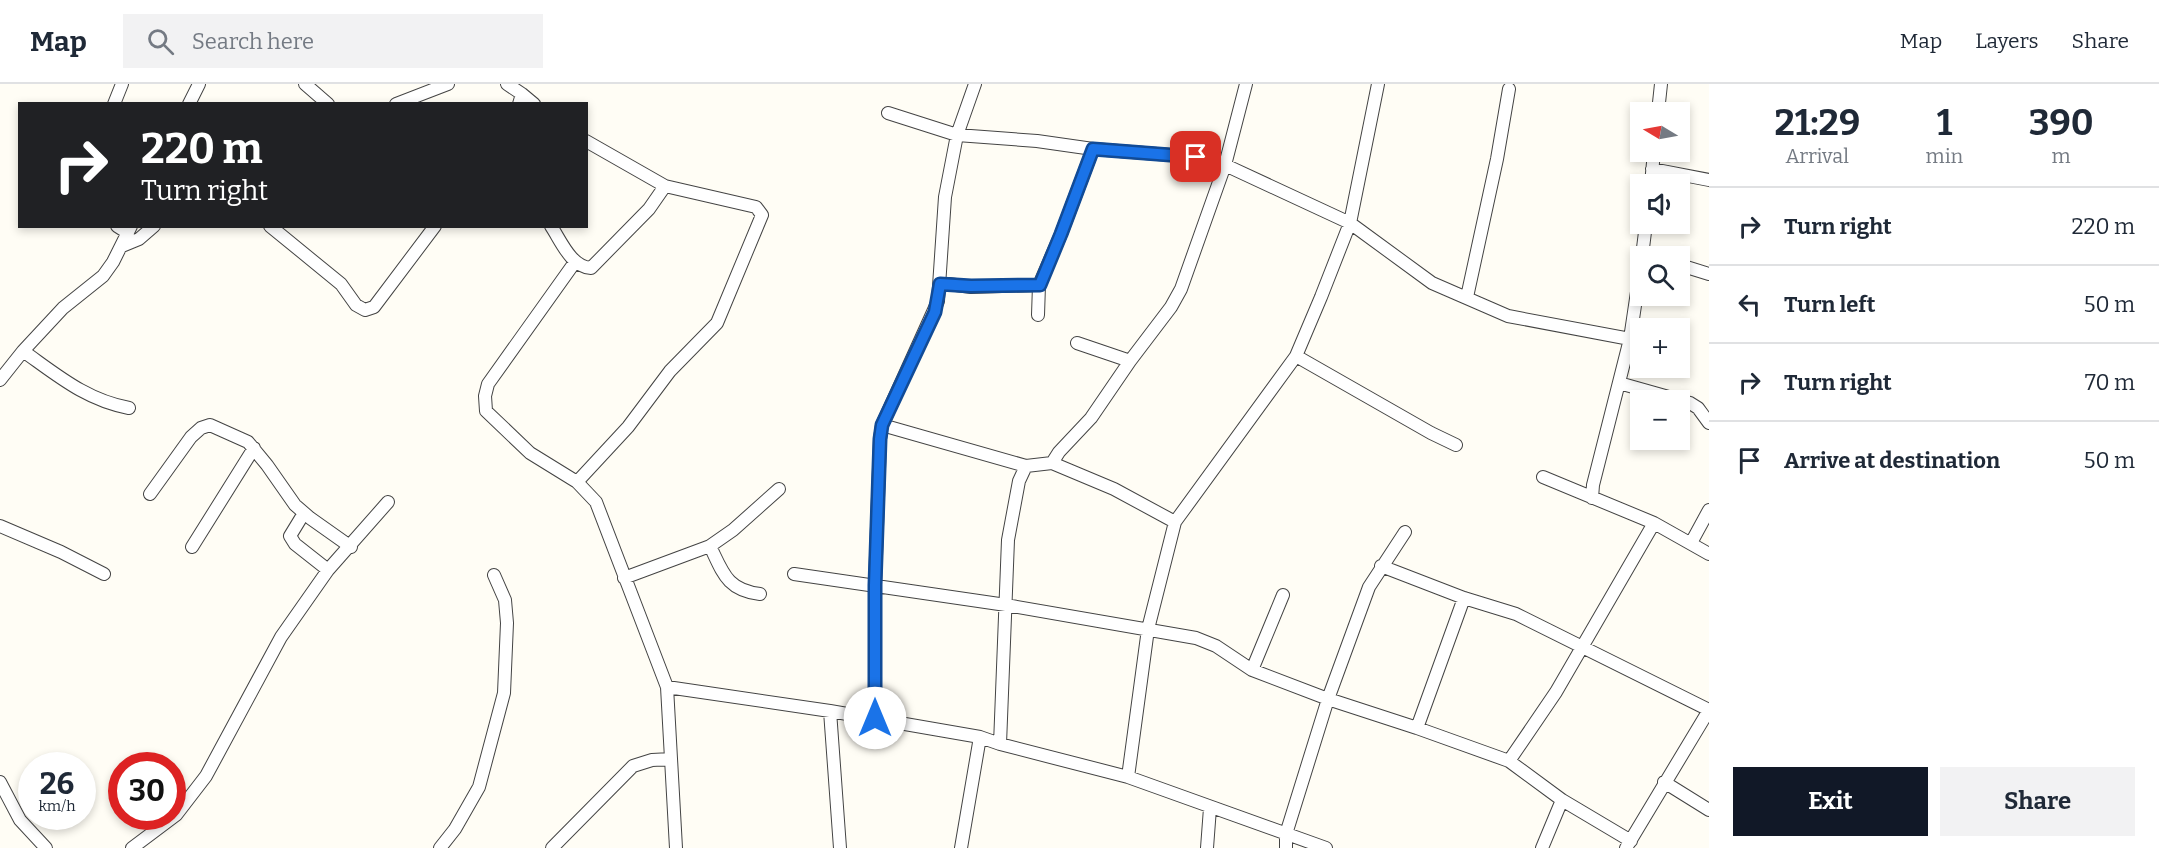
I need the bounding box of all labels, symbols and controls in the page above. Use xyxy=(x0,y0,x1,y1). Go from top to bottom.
search box xyxy=(123,14,543,68)
text: Map xyxy=(30,25,87,58)
icon: search xyxy=(144,25,177,58)
text: Search here xyxy=(192,28,314,55)
text: Map xyxy=(1900,28,1942,54)
text: Layers xyxy=(1975,28,2039,54)
text: Share xyxy=(2072,28,2129,54)
text: 21:29 xyxy=(1774,101,1860,145)
text: 1 xyxy=(1937,101,1952,145)
text: 390 xyxy=(2029,101,2094,145)
north arrow xyxy=(1630,102,1690,162)
map controls xyxy=(1630,102,1690,450)
text: 220 m xyxy=(141,124,263,174)
icon: right xyxy=(42,126,120,204)
pin xyxy=(1170,131,1221,182)
icon: arrive xyxy=(1179,140,1212,173)
text: Arrival xyxy=(1786,144,1849,168)
text: min xyxy=(1926,144,1963,168)
text: m xyxy=(2052,144,2071,168)
button: sound xyxy=(1630,174,1690,234)
text: Turn right xyxy=(141,175,268,207)
icon: right xyxy=(1733,210,1766,243)
text: Turn right xyxy=(1784,213,1892,240)
text: 220 m xyxy=(2072,213,2135,240)
button: search xyxy=(1630,246,1690,306)
icon: left xyxy=(1733,288,1766,321)
text: Turn left xyxy=(1784,291,1876,318)
text: 50 m xyxy=(2084,291,2135,318)
button: + xyxy=(1630,318,1690,378)
icon: right xyxy=(1733,366,1766,399)
text: Turn right xyxy=(1784,369,1892,396)
text: 70 m xyxy=(2085,369,2135,396)
button: − xyxy=(1630,390,1690,450)
icon: arrive xyxy=(1733,444,1766,477)
text: Arrive at destination xyxy=(1784,447,2000,474)
text: 50 m xyxy=(2084,447,2135,474)
position arrow xyxy=(843,686,907,750)
speed limit sign: 30 xyxy=(108,752,186,830)
text: 26 xyxy=(40,766,74,802)
button: Exit xyxy=(1733,767,1928,836)
button: Share xyxy=(1940,767,2135,836)
text: km/h xyxy=(38,797,76,815)

